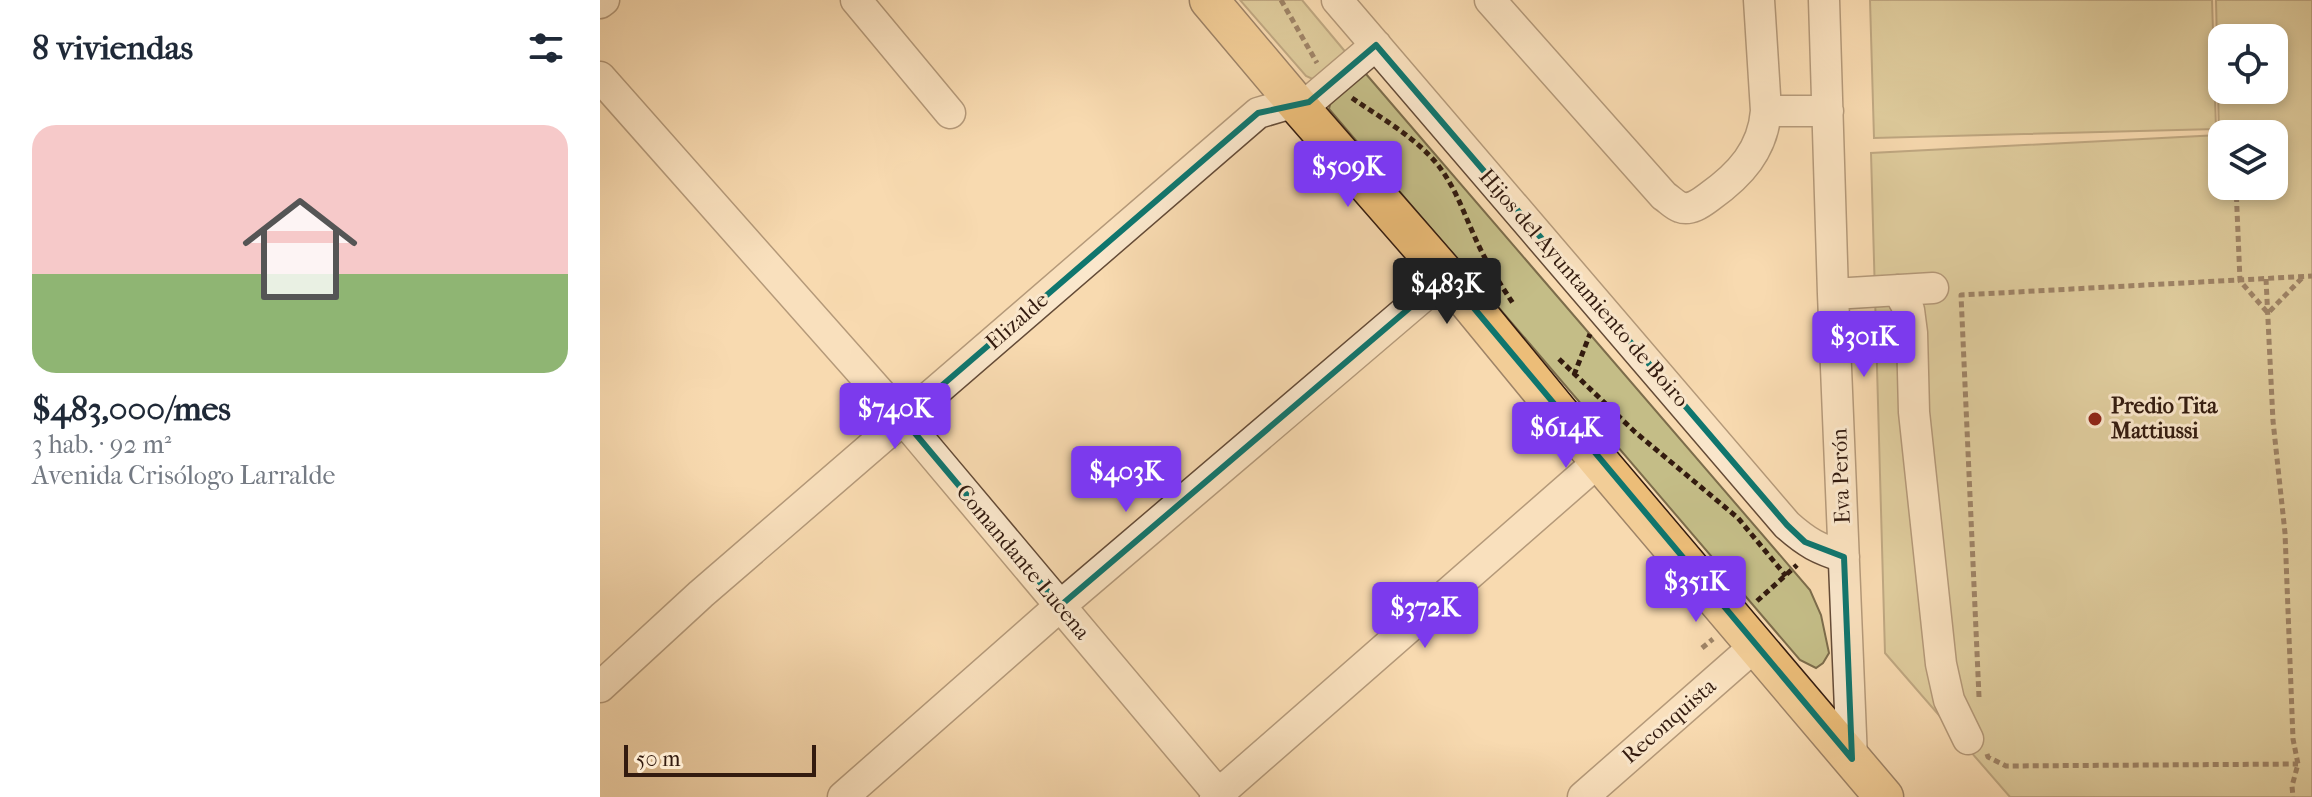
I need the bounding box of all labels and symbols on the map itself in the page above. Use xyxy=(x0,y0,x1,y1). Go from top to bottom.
pin: $509K xyxy=(1292,141,1404,209)
street label: Hijos del Ayuntamiento de Boiro xyxy=(1474,164,1694,412)
pin: $483K xyxy=(1391,258,1503,326)
street label: Elizalde xyxy=(980,287,1054,355)
pin: $301K xyxy=(1808,311,1920,379)
pin: $740K xyxy=(839,383,951,451)
place label: Predio Tita Mattiussi xyxy=(2110,393,2218,444)
pin: $614K xyxy=(1510,402,1622,470)
marker: Predio Tita Mattiussi xyxy=(2086,410,2104,428)
street label: Eva Perón xyxy=(1826,428,1856,524)
pin: $403K xyxy=(1070,446,1182,514)
street label: Comandante Lucena xyxy=(951,479,1096,645)
pin: $351K xyxy=(1640,556,1752,624)
pin: $372K xyxy=(1369,582,1481,650)
street label: Reconquista xyxy=(1617,672,1722,769)
scale bar xyxy=(624,741,816,777)

